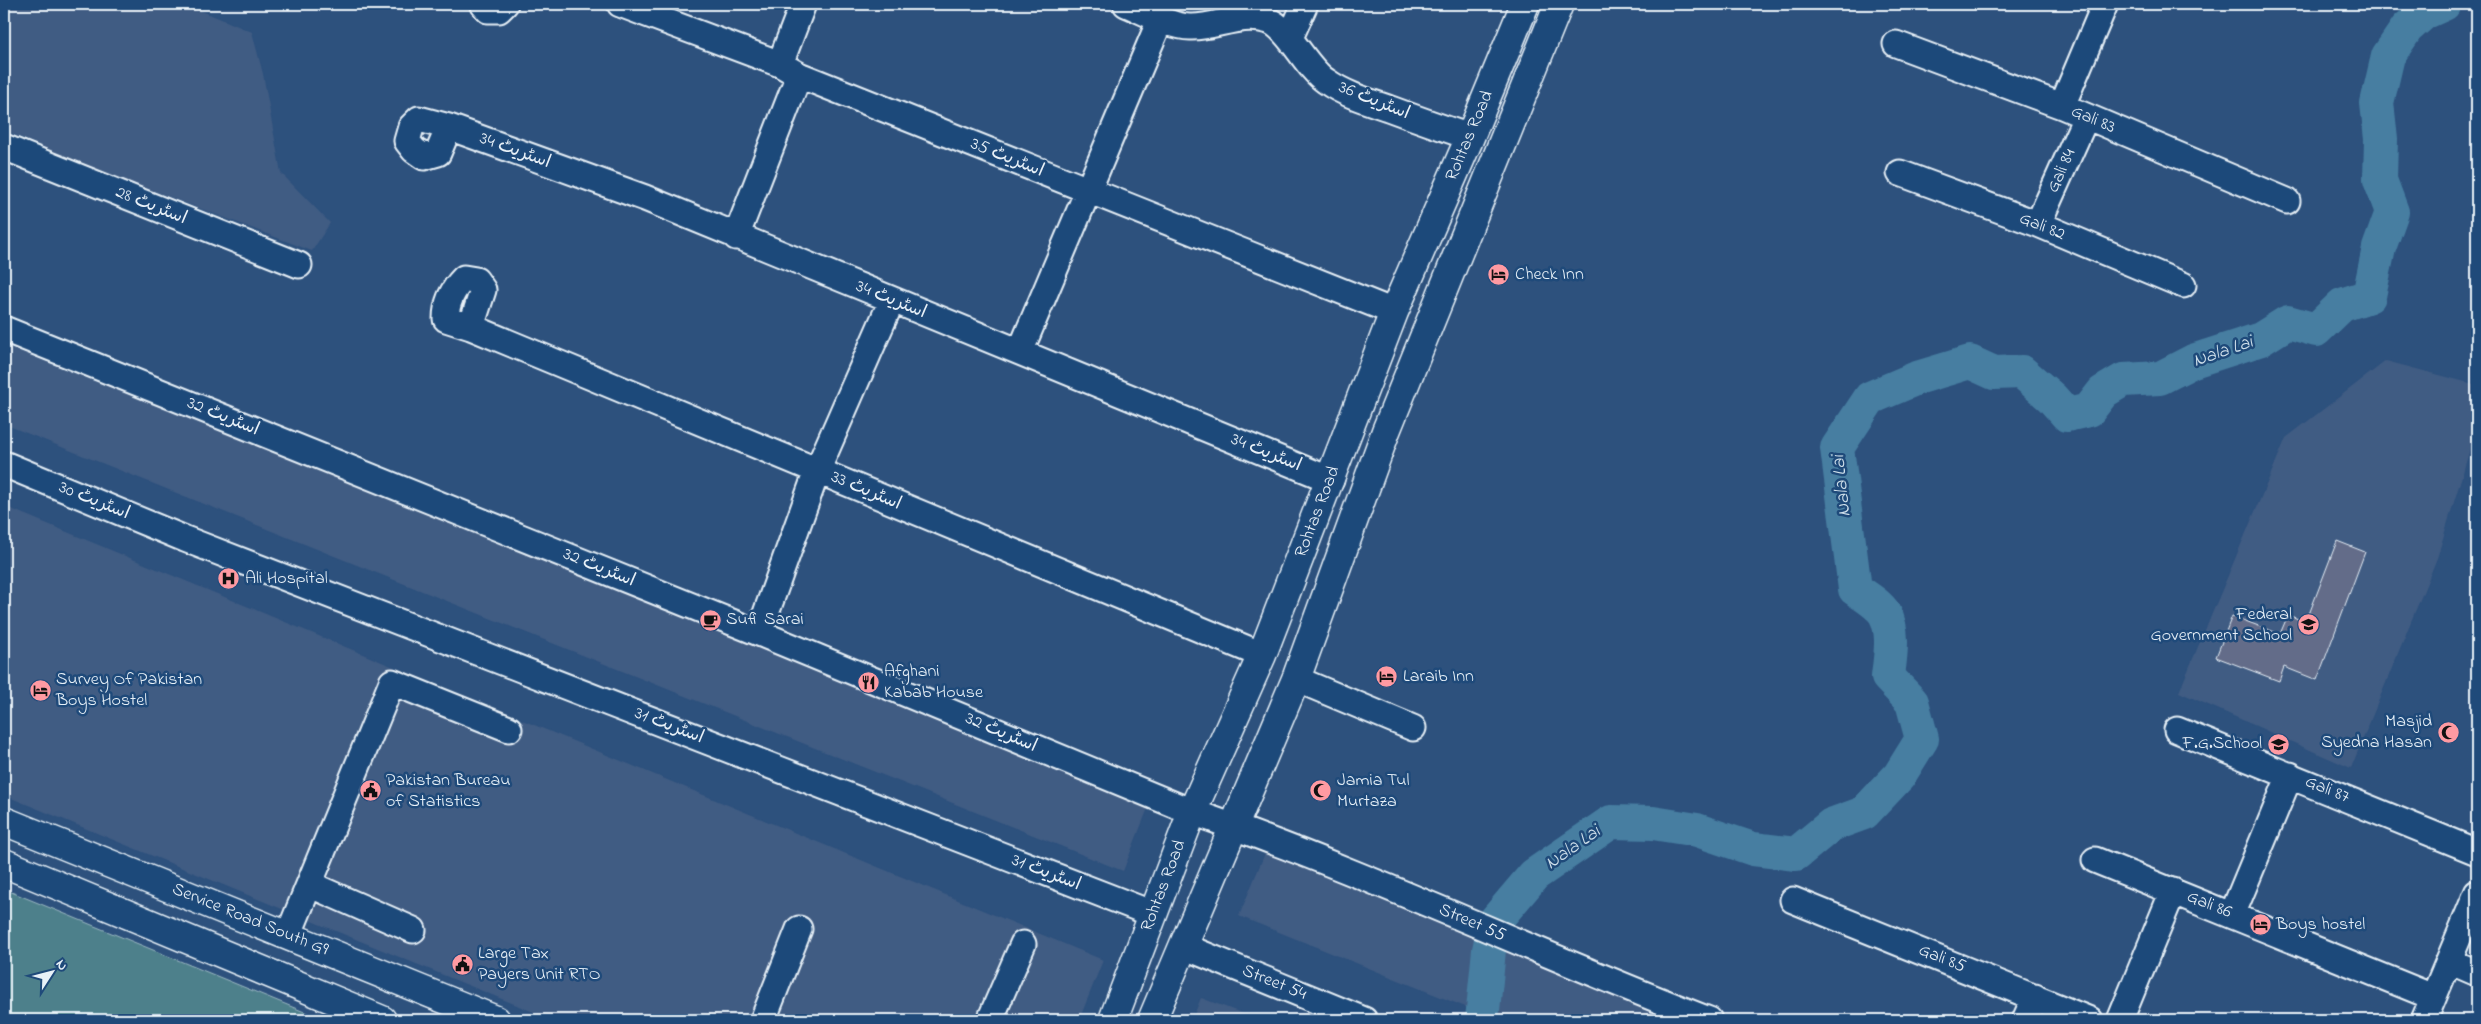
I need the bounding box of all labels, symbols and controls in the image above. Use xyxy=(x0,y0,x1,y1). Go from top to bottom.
street label: اسٹریٹ 36 xyxy=(1334,75,1414,127)
street label: Rohtas Road xyxy=(1439,87,1501,185)
street label: Gali 83 xyxy=(2067,99,2119,141)
street label: اسٹریٹ 34 xyxy=(476,126,554,176)
street label: اسٹریٹ 35 xyxy=(966,131,1048,185)
street label: Gali 84 xyxy=(2041,144,2083,197)
street label: اسٹریٹ 28 xyxy=(111,180,191,232)
street label: Gali 82 xyxy=(2015,206,2069,248)
place label: Check Inn xyxy=(1515,262,1584,288)
hotel icon: Check Inn xyxy=(1487,263,1511,287)
street label: اسٹریٹ 34 xyxy=(852,274,930,326)
water label: Nala Lai xyxy=(2189,329,2258,375)
street label: اسٹریٹ 32 xyxy=(183,391,263,443)
street label: اسٹریٹ 34 xyxy=(1227,427,1305,479)
water label: Nala Lai xyxy=(1825,452,1859,518)
street label: Rohtas Road xyxy=(1289,463,1347,561)
street label: اسٹریٹ 33 xyxy=(827,465,905,517)
street label: اسٹریٹ 30 xyxy=(55,475,133,527)
street label: اسٹریٹ 32 xyxy=(559,542,639,594)
place label: Ali Hospital xyxy=(245,566,328,592)
hospital icon: Ali Hospital xyxy=(217,567,241,591)
place label: Federal Government School xyxy=(2151,602,2292,649)
place label: Sufi Sarai xyxy=(726,607,804,633)
cafe icon: Sufi Sarai xyxy=(698,608,722,632)
school or university icon: Federal Government School xyxy=(2296,613,2320,637)
place label: Afghani Kabab House xyxy=(884,659,984,706)
place label: Laraib Inn xyxy=(1403,664,1474,690)
hotel icon: Laraib Inn xyxy=(1375,665,1399,689)
place label: Survey Of Pakistan Boys Hostel xyxy=(55,667,202,714)
restaurant icon: Afghani Kabab House xyxy=(856,670,880,694)
hotel icon: Survey Of Pakistan Boys Hostel xyxy=(28,678,52,702)
street label: اسٹریٹ 31 xyxy=(630,701,708,751)
street label: اسٹریٹ 32 xyxy=(961,706,1041,760)
place label: Masjid Syedna Hasan xyxy=(2321,709,2432,756)
mosque icon: Masjid Syedna Hasan xyxy=(2436,720,2460,744)
place label: F.G.School xyxy=(2181,731,2262,757)
school or university icon: F.G.School xyxy=(2266,732,2290,756)
place label: Pakistan Bureau of Statistics xyxy=(386,768,510,815)
place label: Jamia Tul Murtaza xyxy=(1337,768,1409,815)
street label: Gali 87 xyxy=(2301,769,2354,811)
public building icon: Pakistan Bureau of Statistics xyxy=(358,779,382,803)
mosque icon: Jamia Tul Murtaza xyxy=(1309,779,1333,803)
water label: Nala Lai xyxy=(1540,818,1607,877)
street label: Rohtas Road xyxy=(1135,837,1193,935)
street label: اسٹریٹ 31 xyxy=(1007,848,1085,898)
street label: Service Road South G9 xyxy=(168,877,333,963)
street label: Gali 86 xyxy=(2183,884,2235,926)
street label: Street 55 xyxy=(1434,897,1510,949)
place label: Boys hostel xyxy=(2275,912,2365,938)
hotel icon: Boys hostel xyxy=(2248,913,2272,937)
street label: Gali 85 xyxy=(1914,938,1970,980)
place label: Large Tax Payers Unit RTO xyxy=(478,941,601,988)
north arrow xyxy=(28,946,78,996)
public building icon: Large Tax Payers Unit RTO xyxy=(450,952,474,976)
text: N xyxy=(50,955,73,975)
street label: Street 54 xyxy=(1238,958,1311,1008)

